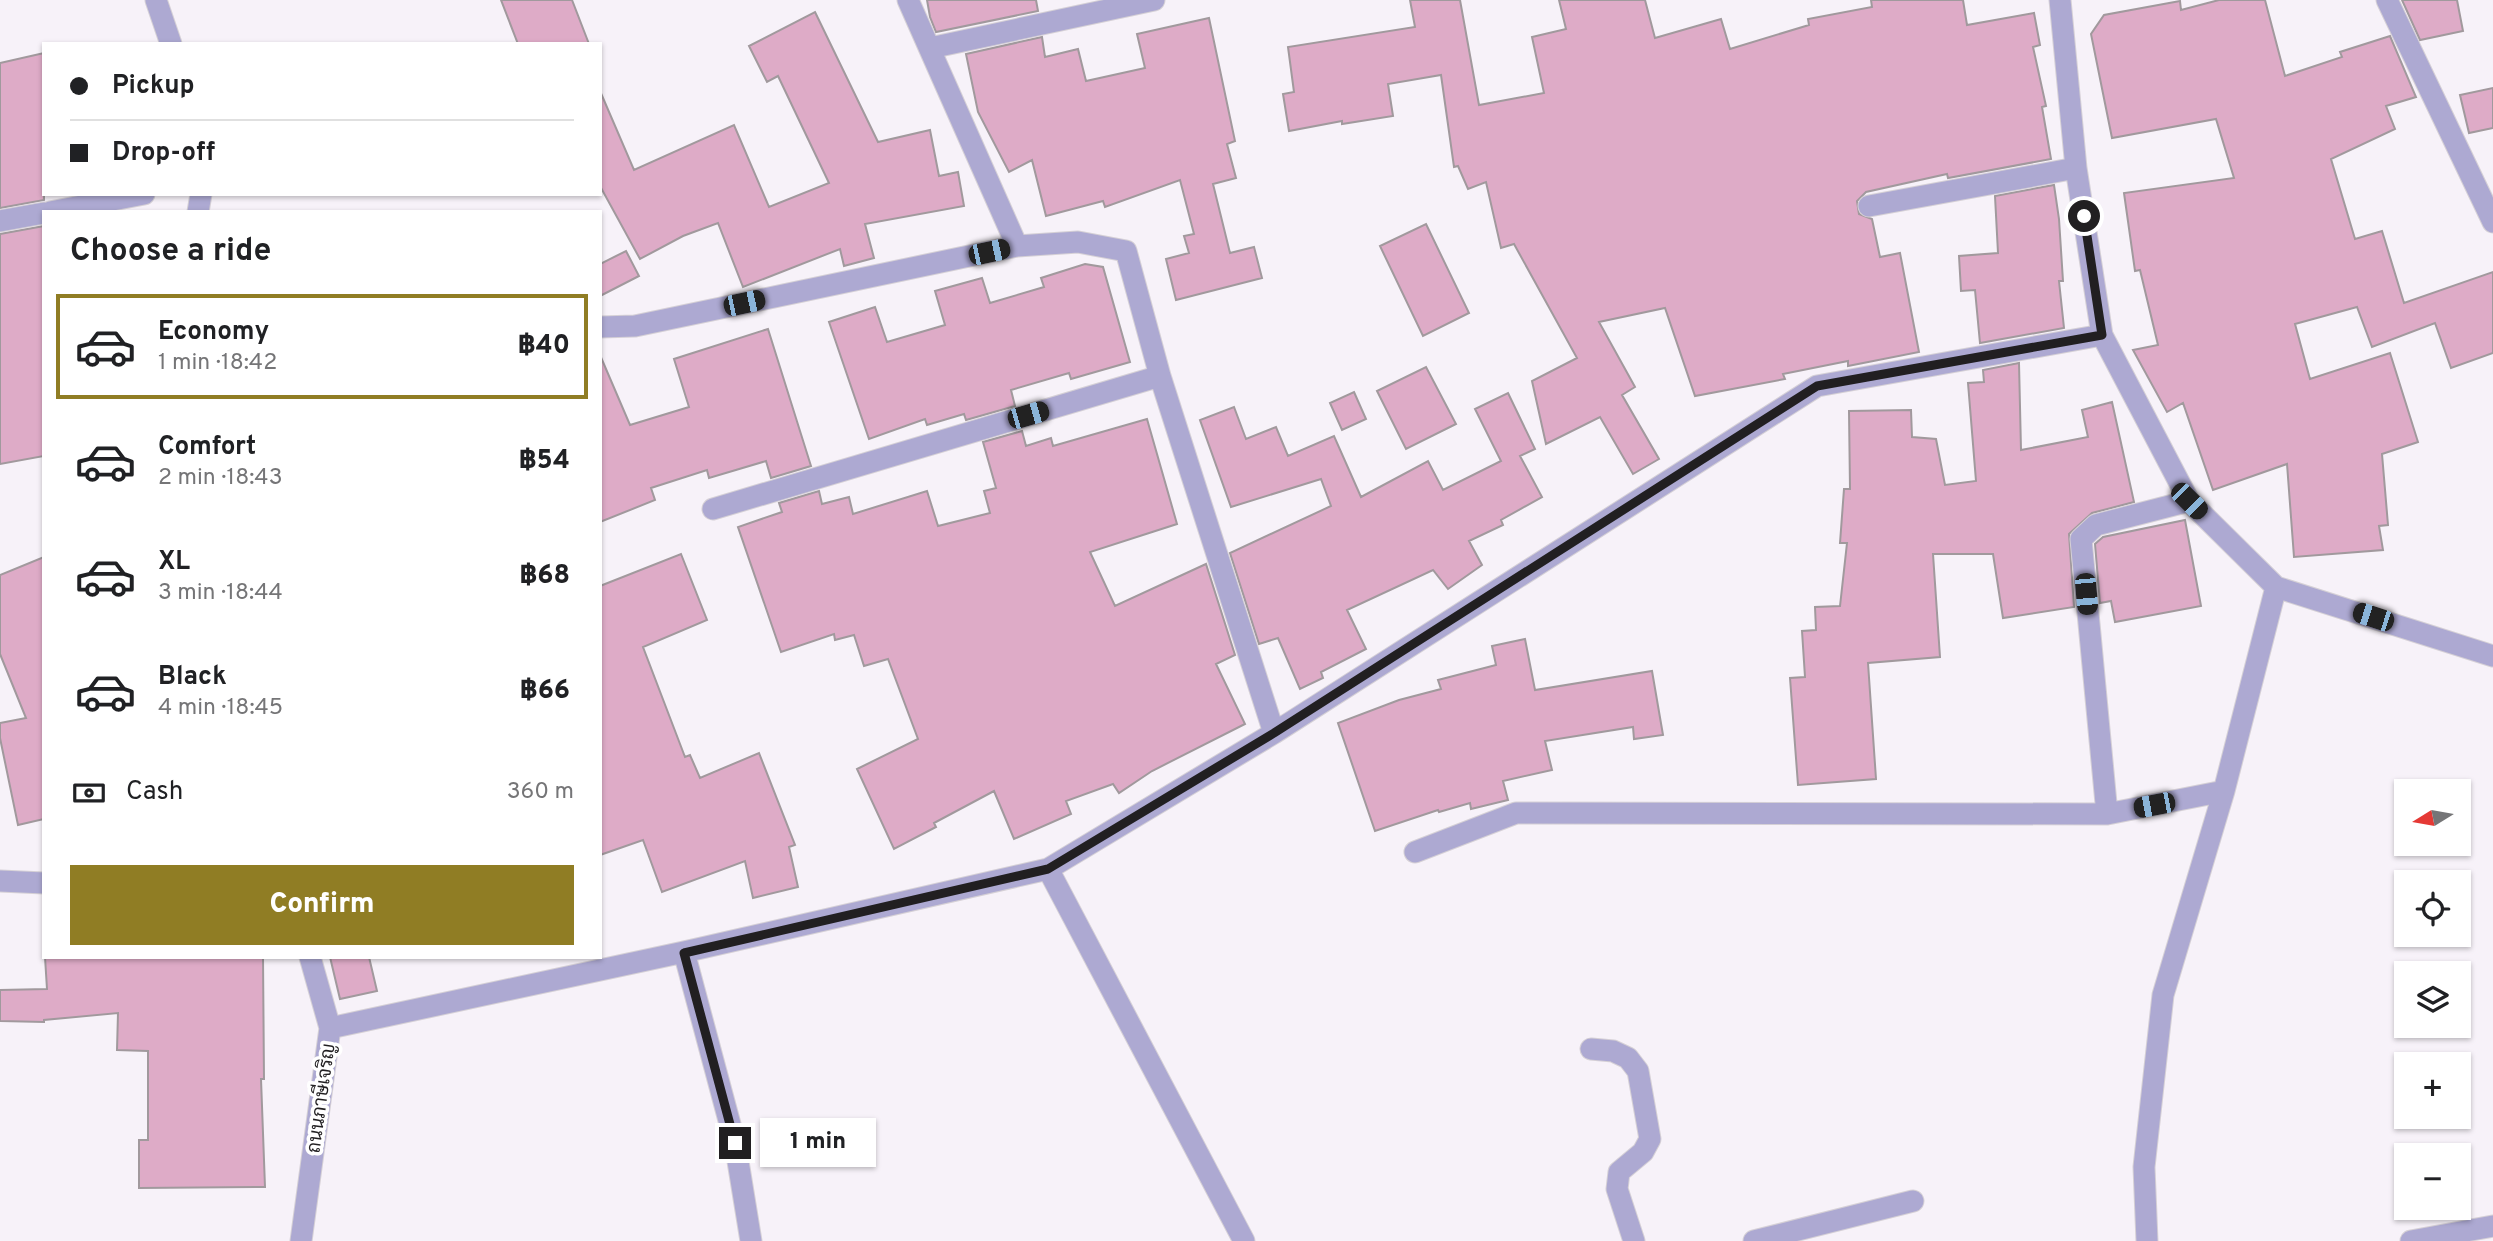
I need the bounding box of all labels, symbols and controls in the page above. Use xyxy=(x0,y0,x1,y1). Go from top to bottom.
text: Pickup xyxy=(112,70,195,103)
text: Drop-off xyxy=(112,137,215,170)
route start xyxy=(2068,200,2100,232)
text: Choose a ride xyxy=(70,232,271,272)
car xyxy=(967,237,1012,267)
car xyxy=(722,288,767,318)
icon: car xyxy=(74,315,137,378)
text: Economy xyxy=(158,316,269,349)
text: ฿40 xyxy=(518,330,570,363)
text: 1 min · 18:42 xyxy=(158,349,277,378)
car xyxy=(1005,399,1052,431)
icon: car xyxy=(74,430,137,493)
text: Comfort xyxy=(158,431,256,464)
text: ฿54 xyxy=(519,445,570,478)
text: 2 min · 18:43 xyxy=(158,464,283,493)
car xyxy=(2167,479,2212,523)
icon: car xyxy=(74,545,137,608)
text: XL xyxy=(158,546,190,579)
text: ฿68 xyxy=(519,560,570,593)
car xyxy=(2074,572,2099,616)
text: 3 min · 18:44 xyxy=(158,579,283,608)
car xyxy=(2350,601,2397,633)
icon: car xyxy=(74,660,137,723)
text: Black xyxy=(158,661,227,694)
text: ฿66 xyxy=(520,675,570,708)
text: 4 min · 18:45 xyxy=(158,694,283,723)
icon: cash xyxy=(70,774,108,812)
text: Cash xyxy=(126,776,183,809)
text: 360 m xyxy=(507,778,574,807)
north arrow xyxy=(2394,779,2471,856)
map controls xyxy=(2394,779,2471,1220)
car xyxy=(2132,791,2177,819)
button: Confirm xyxy=(70,865,574,945)
button: locate xyxy=(2394,870,2471,947)
button: layers xyxy=(2394,961,2471,1038)
street label: ถนนภาษีเจริญ xyxy=(300,1042,342,1155)
button: + xyxy=(2394,1052,2471,1129)
callout: 1 min xyxy=(760,1118,875,1168)
route end xyxy=(719,1127,751,1159)
text: 1 min xyxy=(790,1128,846,1157)
button: − xyxy=(2394,1143,2471,1220)

